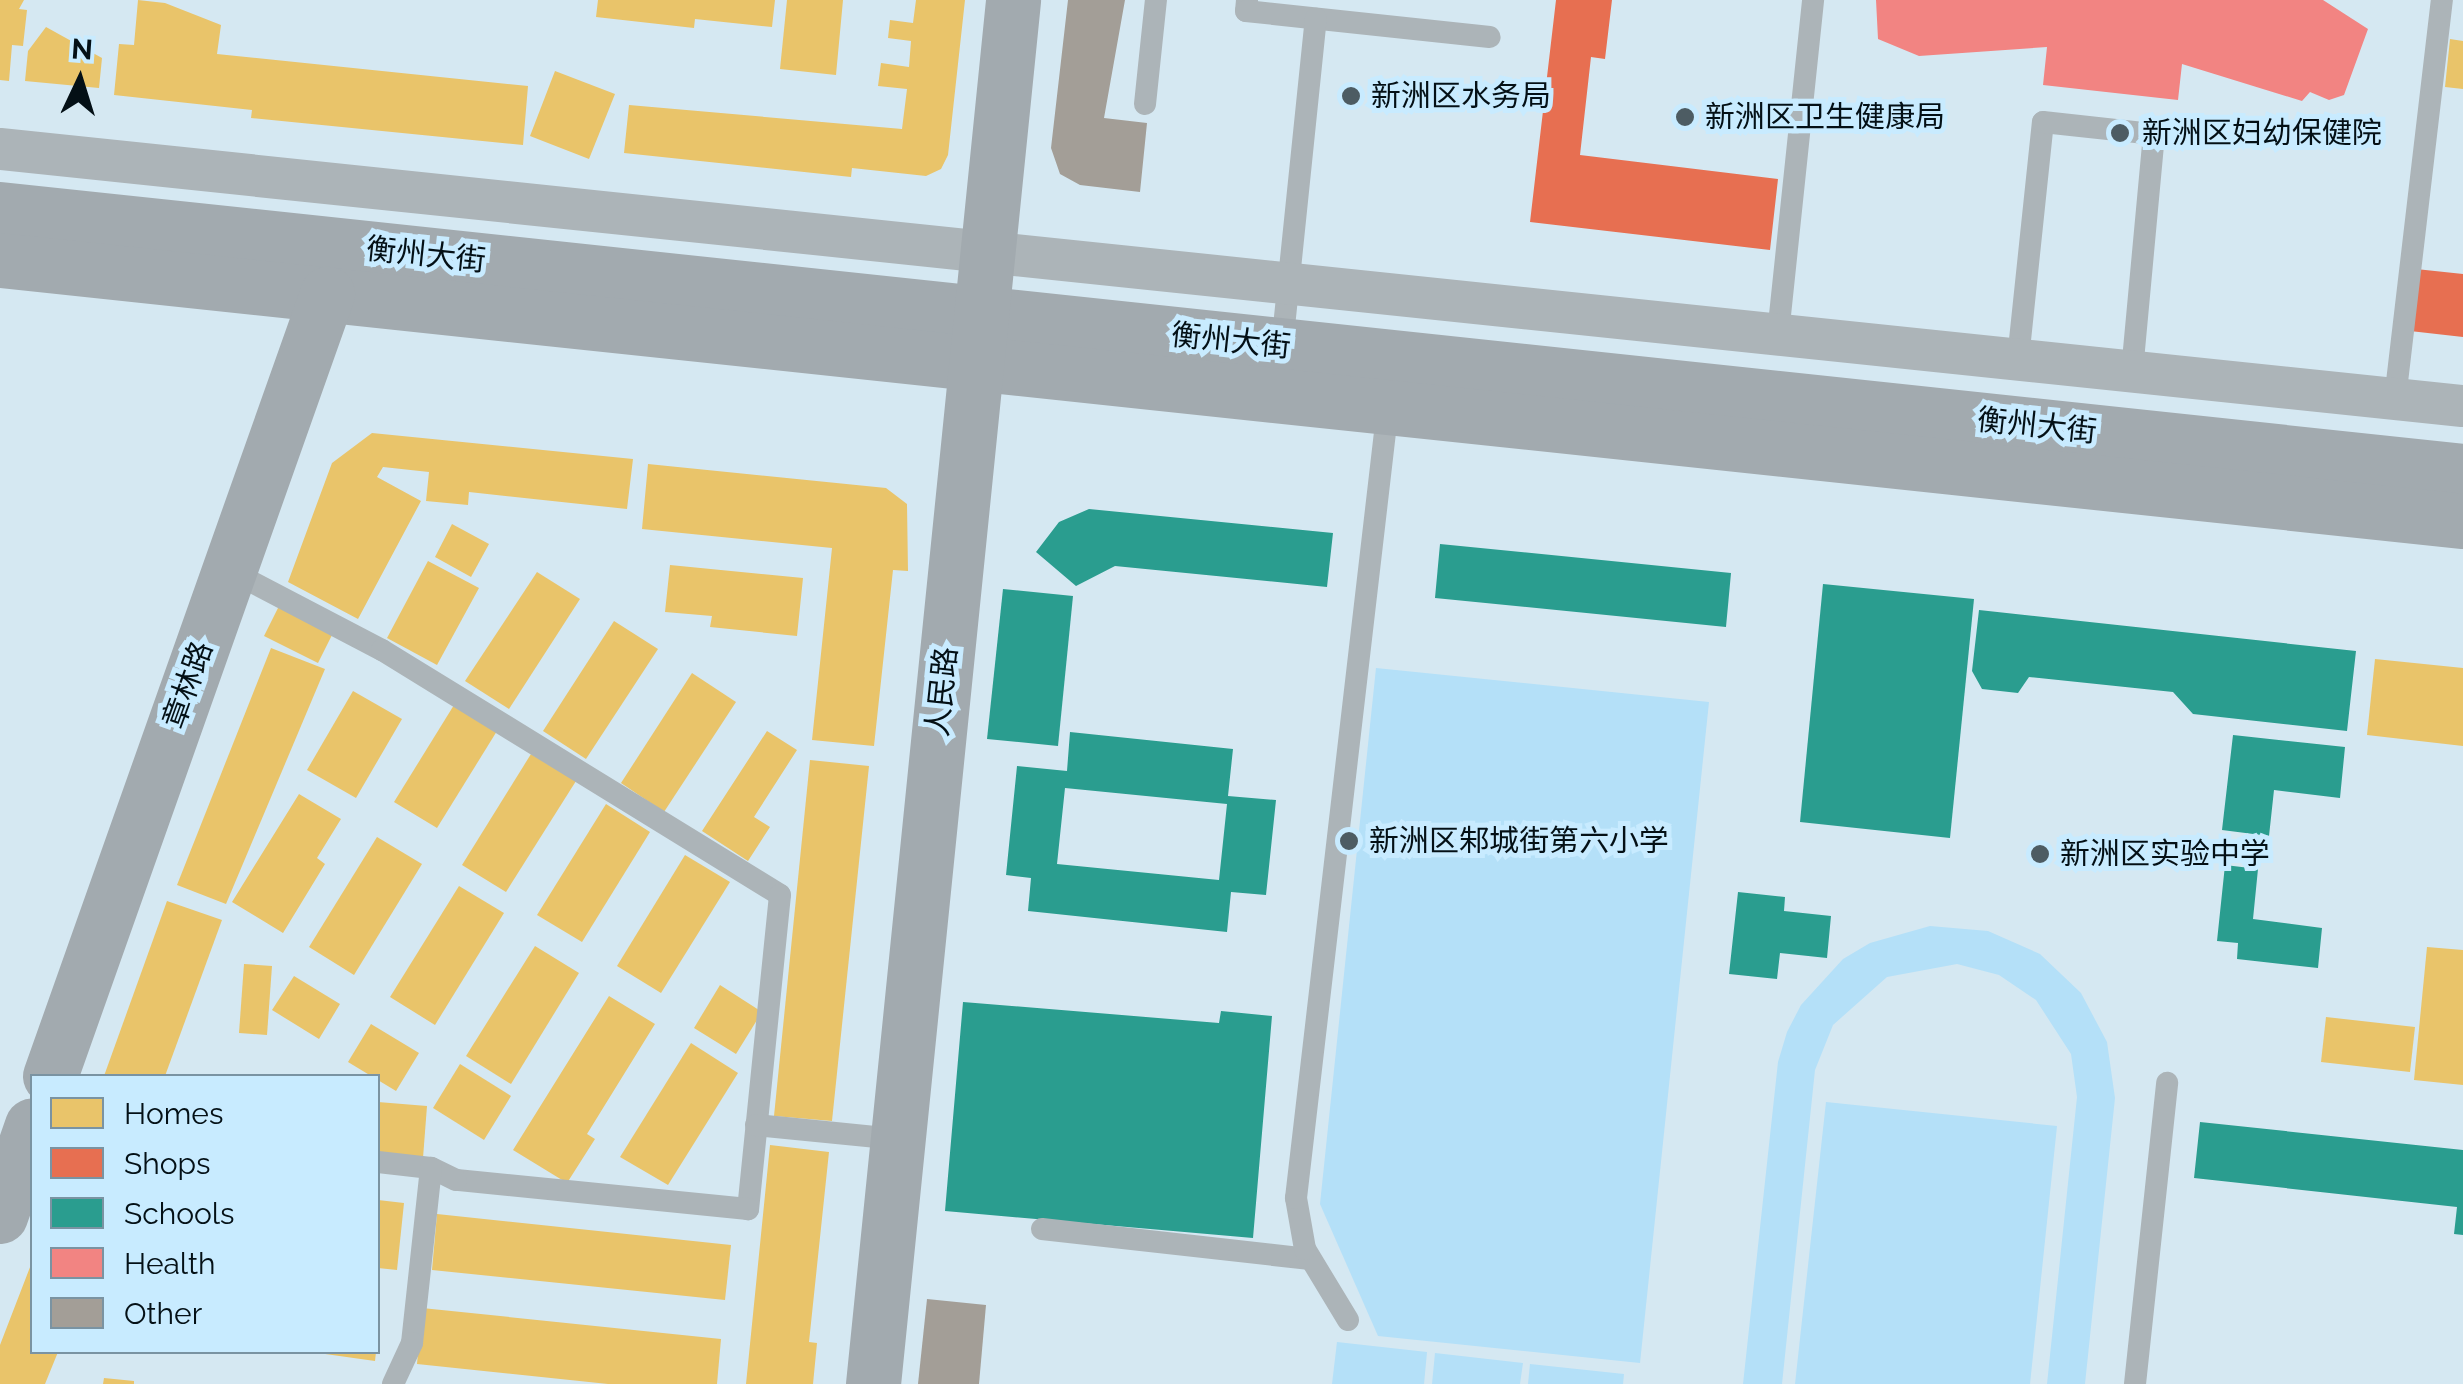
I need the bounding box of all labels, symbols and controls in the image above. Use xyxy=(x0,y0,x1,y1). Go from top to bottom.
north arrow xyxy=(30,30,130,130)
text: N xyxy=(70,32,94,67)
place label: 新洲区水务局 xyxy=(1371,78,1551,114)
marker: 新洲区水务局 xyxy=(1340,85,1362,107)
place label: 新洲区卫生健康局 xyxy=(1705,99,1945,135)
marker: 新洲区卫生健康局 xyxy=(1674,106,1696,128)
place label: 新洲区妇幼保健院 xyxy=(2142,115,2382,151)
marker: 新洲区妇幼保健院 xyxy=(2107,120,2133,146)
street label: 衡州大街 xyxy=(364,231,488,279)
street label: 衡州大街 xyxy=(1169,317,1293,365)
street label: 衡州大街 xyxy=(1975,402,2099,450)
street label: 章林路 xyxy=(156,637,220,733)
street label: 人民路 xyxy=(919,645,965,739)
place label: 新洲区邾城街第六小学 xyxy=(1369,823,1669,859)
marker: 新洲区邾城街第六小学 xyxy=(1338,830,1360,852)
place label: 新洲区实验中学 xyxy=(2060,836,2270,872)
marker: 新洲区实验中学 xyxy=(2029,843,2051,865)
legend xyxy=(30,1074,380,1354)
text: Homes xyxy=(124,1096,223,1131)
text: Shops xyxy=(124,1146,211,1181)
text: Schools xyxy=(124,1196,235,1231)
text: Health xyxy=(124,1246,216,1281)
text: Other xyxy=(124,1296,202,1331)

